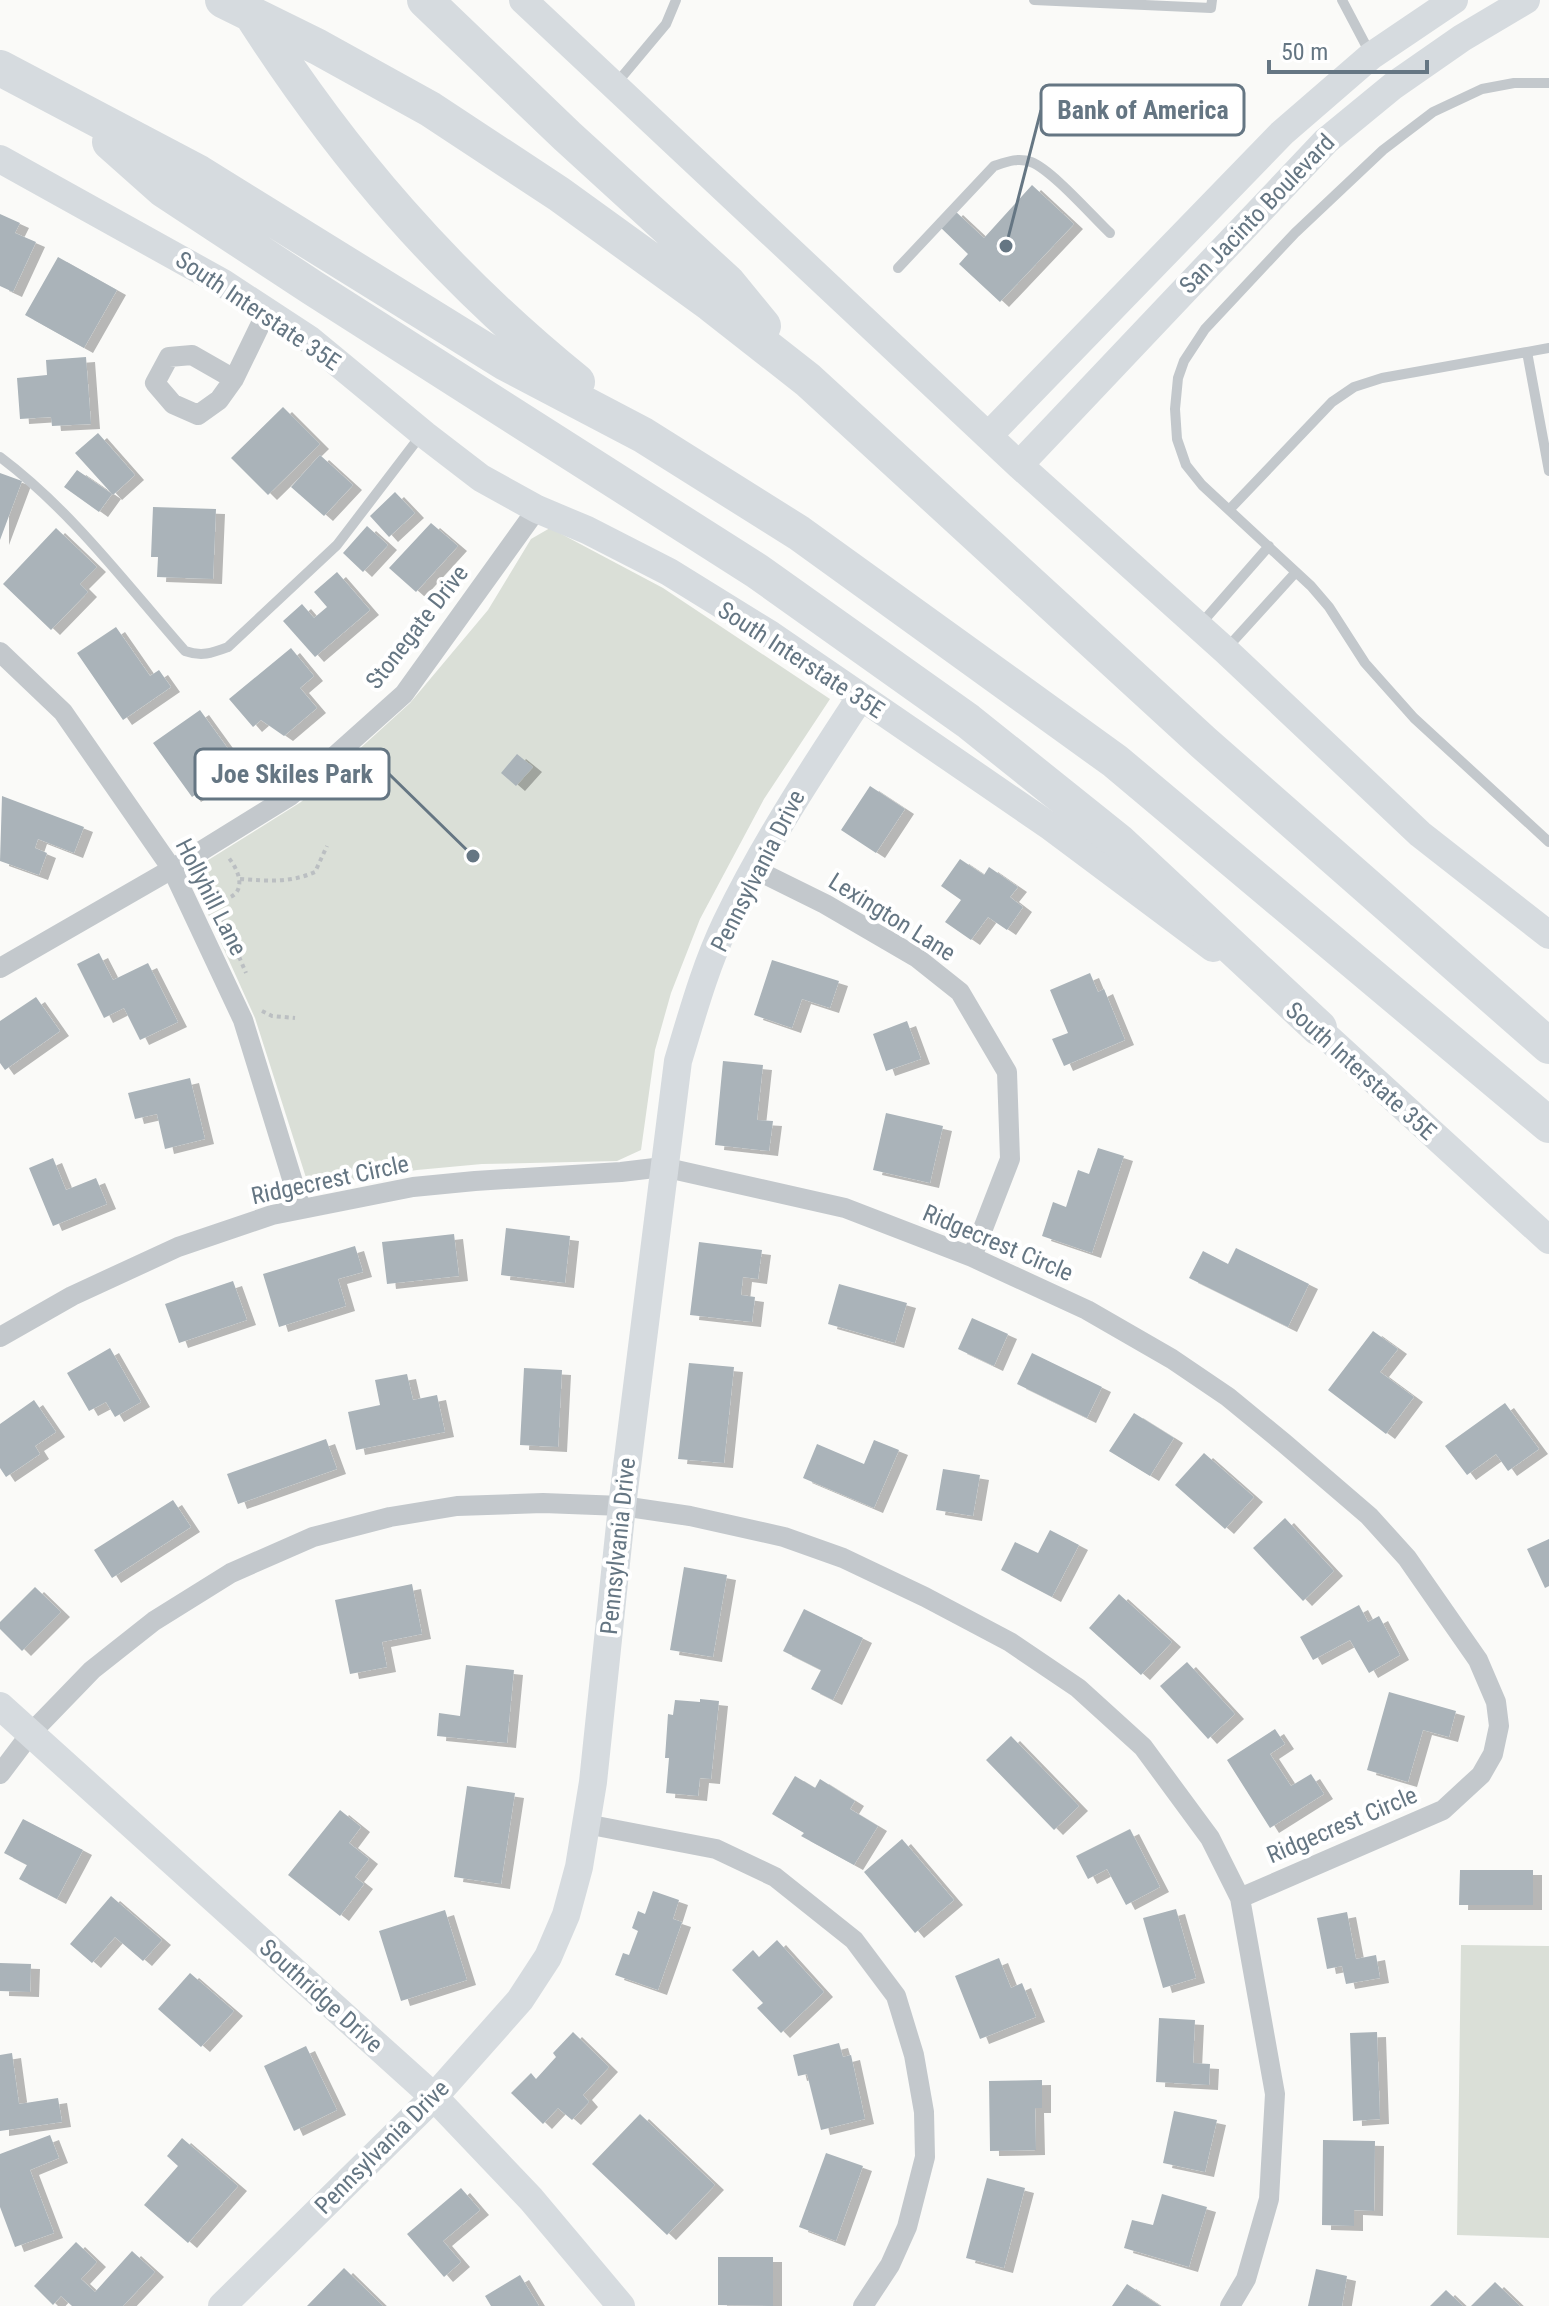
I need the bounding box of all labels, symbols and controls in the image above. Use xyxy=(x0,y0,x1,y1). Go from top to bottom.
scale bar xyxy=(1269,24,1427,74)
text: 50 m xyxy=(1281,38,1328,66)
callout: Bank of America xyxy=(1041,85,1244,135)
text: Bank of America xyxy=(1057,95,1229,125)
street label: San Jacinto Boulevard xyxy=(1174,128,1340,300)
street label: South Interstate 35E xyxy=(170,246,346,376)
street label: Stonegate Drive xyxy=(360,560,474,694)
street label: South Interstate 35E xyxy=(713,596,889,724)
callout: Joe Skiles Park xyxy=(195,749,389,799)
text: Joe Skiles Park xyxy=(211,759,373,789)
street label: Pennsylvania Drive xyxy=(705,785,811,957)
street label: Hollyhill Lane xyxy=(170,834,252,960)
street label: Lexington Lane xyxy=(824,867,960,967)
street label: South Interstate 35E xyxy=(1280,996,1442,1146)
street label: Ridgecrest Circle xyxy=(249,1150,411,1210)
street label: Ridgecrest Circle xyxy=(919,1199,1077,1287)
street label: Pennsylvania Drive xyxy=(595,1456,641,1636)
street label: Ridgecrest Circle xyxy=(1263,1781,1421,1869)
street label: Southridge Drive xyxy=(254,1933,388,2059)
street label: Pennsylvania Drive xyxy=(309,2074,455,2220)

